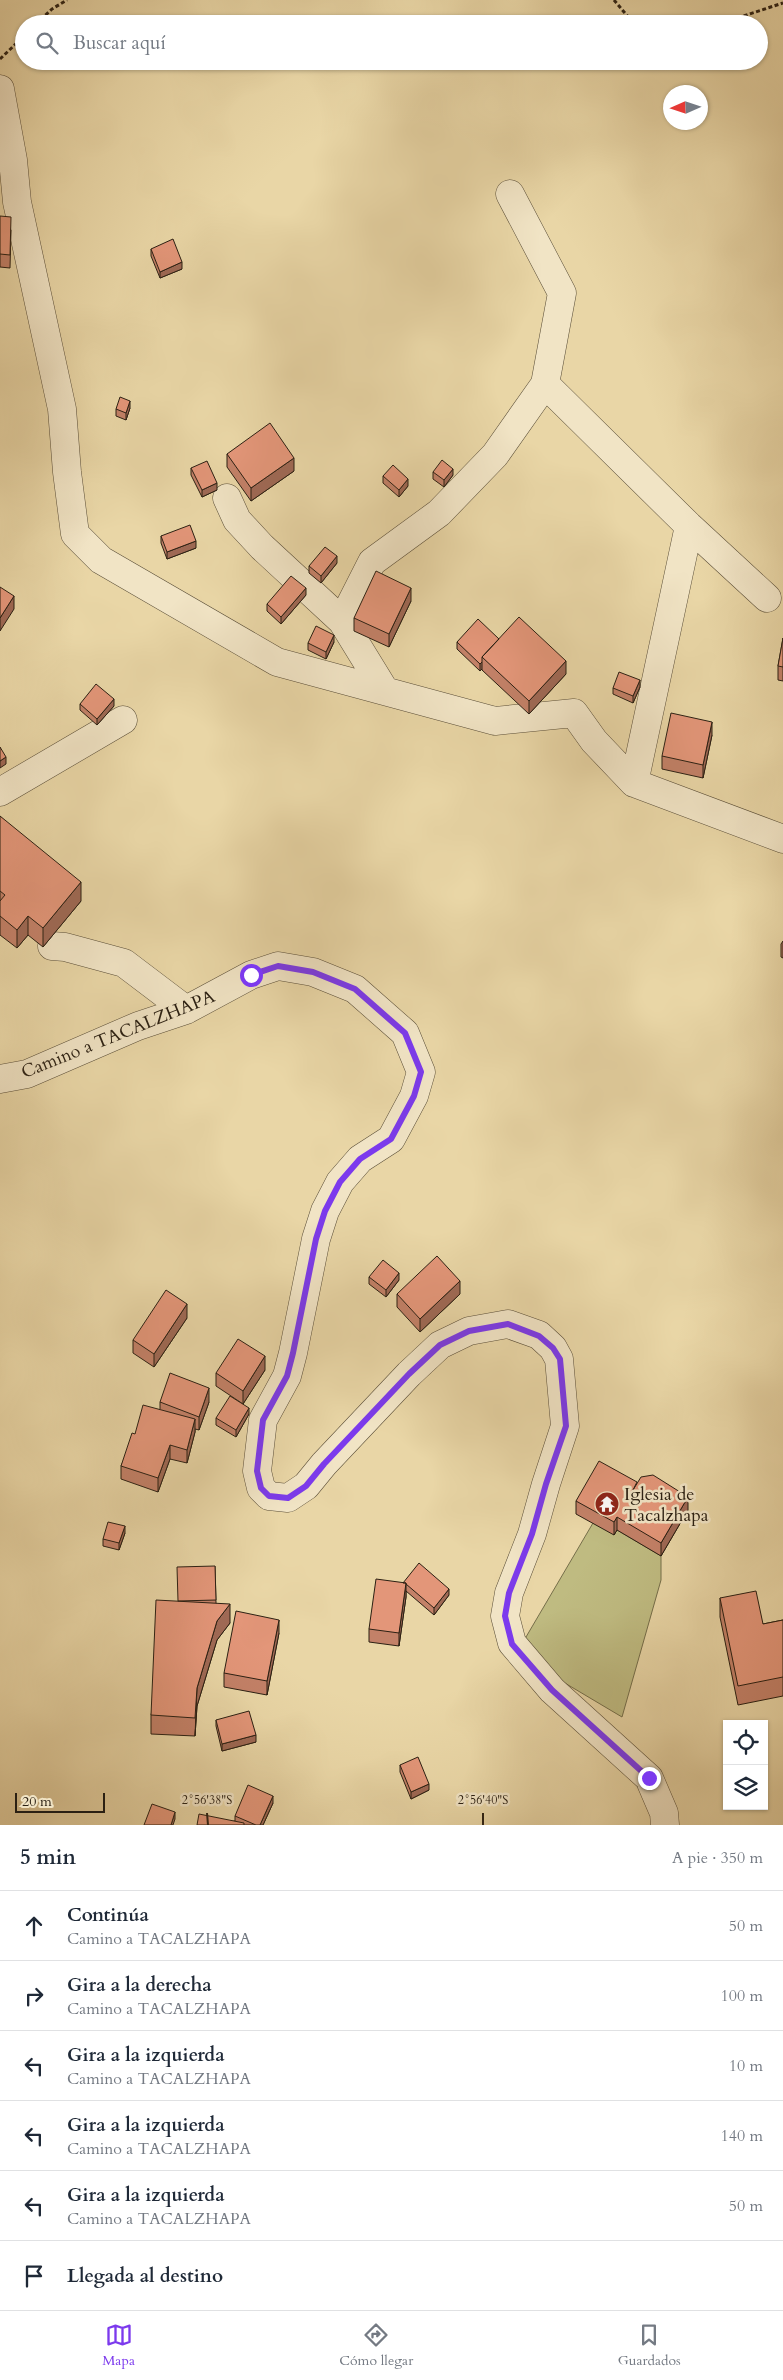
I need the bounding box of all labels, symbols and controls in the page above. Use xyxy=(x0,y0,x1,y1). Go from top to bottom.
search box xyxy=(15,15,768,70)
icon: search xyxy=(33,29,61,57)
text: Buscar aquí xyxy=(73,30,166,56)
north arrow xyxy=(663,85,708,130)
route start xyxy=(240,964,263,987)
street label: Camino a TACALZHAPA xyxy=(18,984,219,1085)
place label: Iglesia de Tacalzhapa xyxy=(624,1482,709,1528)
temple icon: Iglesia de Tacalzhapa xyxy=(594,1491,620,1517)
map controls xyxy=(723,1720,768,1810)
button: locate xyxy=(723,1720,768,1765)
button: layers xyxy=(723,1765,768,1810)
route end xyxy=(638,1767,661,1790)
scale bar xyxy=(15,1790,105,1813)
text: 20 m xyxy=(22,1792,52,1811)
text: 2°56'38"S xyxy=(182,1792,232,1808)
text: 2°56'40"S xyxy=(458,1792,508,1808)
text: 5 min xyxy=(20,1843,76,1872)
text: A pie · 350 m xyxy=(672,1847,763,1869)
text: Continúa xyxy=(67,1902,149,1928)
icon: ahead xyxy=(20,1912,48,1940)
text: 50 m xyxy=(729,1915,763,1937)
text: Camino a TACALZHAPA xyxy=(67,1928,251,1950)
text: Gira a la derecha xyxy=(67,1972,212,1998)
icon: right xyxy=(20,1982,48,2010)
text: 100 m xyxy=(721,1985,763,2007)
text: Camino a TACALZHAPA xyxy=(67,1998,251,2020)
text: Gira a la izquierda xyxy=(67,2042,225,2068)
icon: left xyxy=(20,2052,48,2080)
text: 10 m xyxy=(729,2055,763,2077)
text: Camino a TACALZHAPA xyxy=(67,2068,251,2090)
text: Gira a la izquierda xyxy=(67,2112,225,2138)
icon: left xyxy=(20,2122,48,2150)
text: 140 m xyxy=(721,2125,763,2147)
text: Camino a TACALZHAPA xyxy=(67,2138,251,2160)
text: Gira a la izquierda xyxy=(67,2182,225,2208)
icon: left xyxy=(20,2192,48,2220)
text: 50 m xyxy=(729,2195,763,2217)
text: Camino a TACALZHAPA xyxy=(67,2208,251,2230)
icon: arrive xyxy=(20,2262,48,2290)
text: Llegada al destino xyxy=(67,2263,223,2289)
tab: Mapa xyxy=(102,2321,135,2370)
tab: Cómo llegar xyxy=(339,2321,413,2370)
tab: Guardados xyxy=(618,2321,681,2370)

